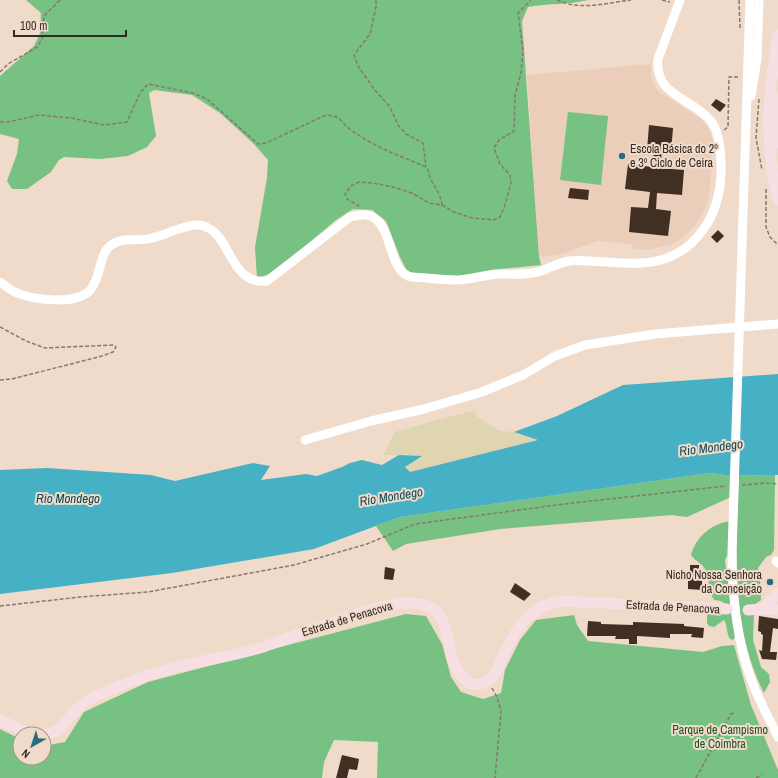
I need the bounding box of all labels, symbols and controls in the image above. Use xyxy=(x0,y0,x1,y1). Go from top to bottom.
scale bar xyxy=(14,12,126,38)
text: 100 m xyxy=(20,18,47,34)
place label: Escola Básica do 2º e 3º Ciclo de Ceira xyxy=(630,141,718,171)
marker: Escola Básica do 2º e 3º Ciclo de Ceira xyxy=(617,151,627,161)
water label: Rio Mondego xyxy=(678,435,744,460)
water label: Rio Mondego xyxy=(358,483,424,510)
water label: Rio Mondego xyxy=(36,490,100,507)
place label: Nicho Nossa Senhora da Conceição xyxy=(666,567,763,597)
marker: Nicho Nossa Senhora da Conceição xyxy=(765,577,775,587)
street label: Estrada de Penacova xyxy=(300,597,395,640)
street label: Estrada de Penacova xyxy=(626,597,721,617)
park label: Parque de Campismo de Coimbra xyxy=(672,722,768,752)
north arrow xyxy=(12,726,52,766)
text: N xyxy=(19,746,33,761)

